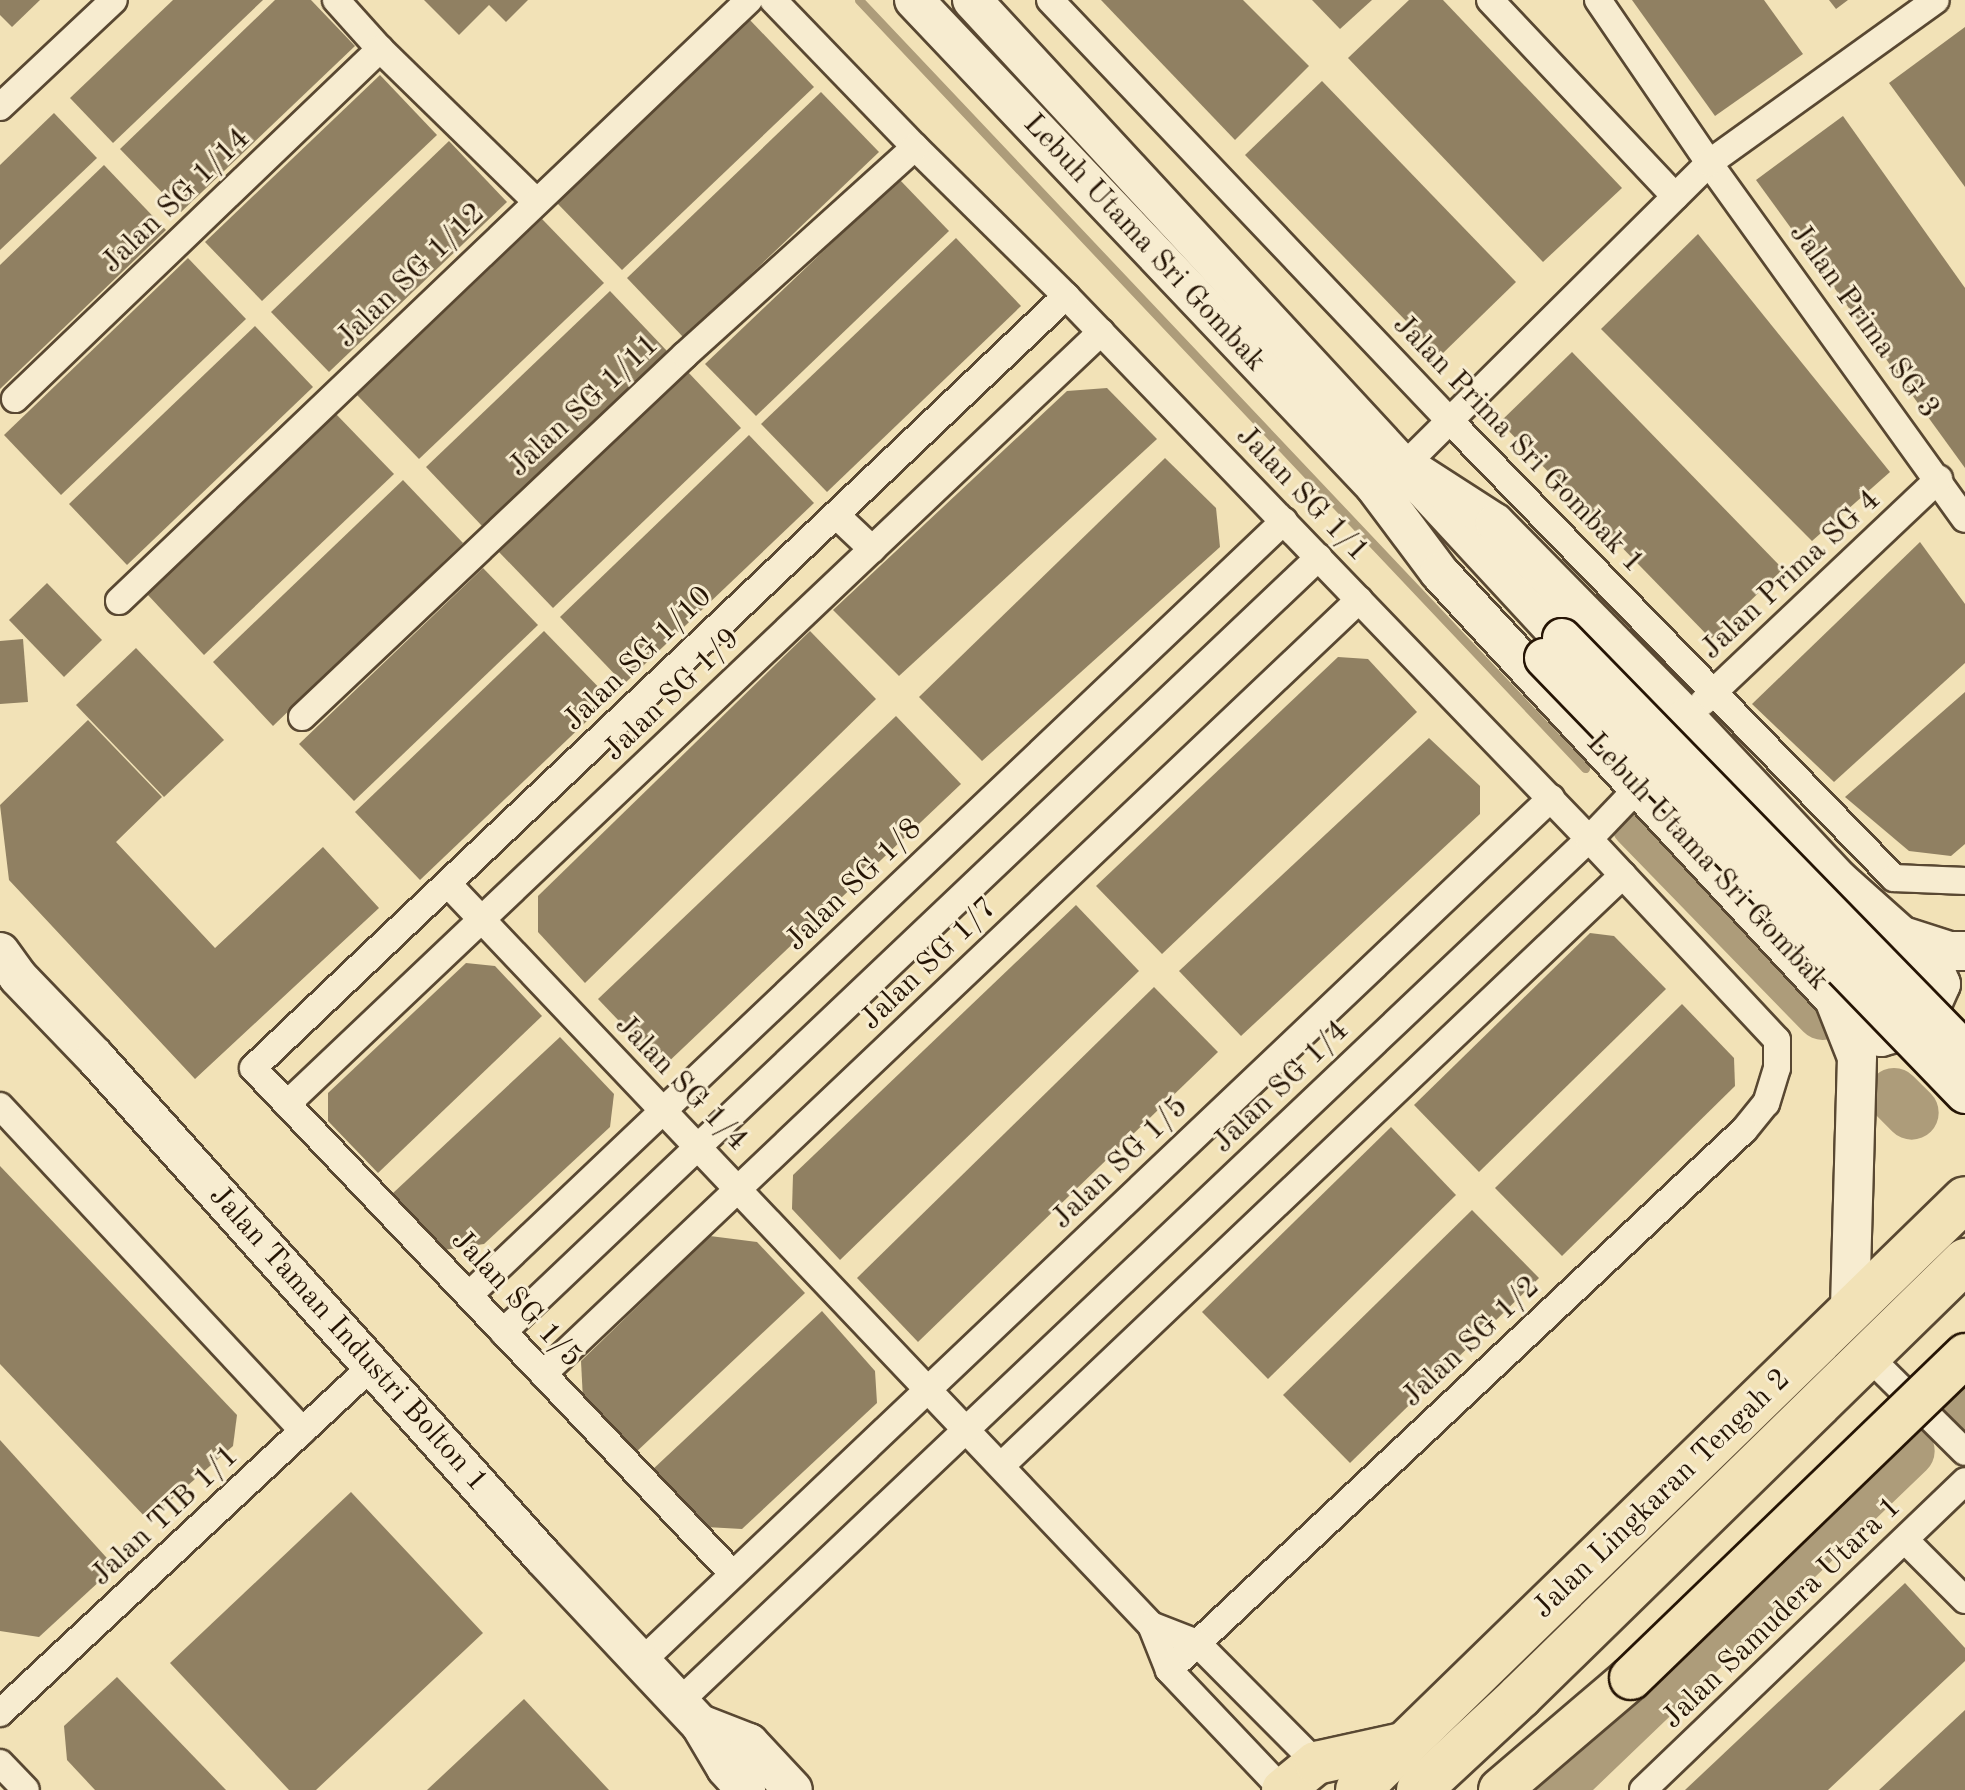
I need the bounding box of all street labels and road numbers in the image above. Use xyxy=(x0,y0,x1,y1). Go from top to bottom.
street label: Lebuh Utama Sri Gombak xyxy=(1015,107,1273,379)
street label: Jalan SG 1/14 xyxy=(94,121,258,281)
street label: Jalan SG 1/12 xyxy=(329,196,493,356)
street label: Jalan Prima SG 3 xyxy=(1781,216,1947,426)
street label: Jalan Prima Sri Gombak 1 xyxy=(1385,307,1651,581)
street label: Jalan SG 1/11 xyxy=(501,327,667,485)
street label: Jalan SG 1/1 xyxy=(1228,418,1376,570)
street label: Jalan Prima SG 4 xyxy=(1694,483,1888,667)
street label: Jalan SG 1/10 xyxy=(556,579,720,739)
street label: Jalan SG 1/9 xyxy=(596,621,748,769)
street label: Lebuh Utama Sri Gombak xyxy=(1578,726,1836,998)
street label: Jalan SG 1/8 xyxy=(778,811,930,959)
street label: Jalan SG 1/7 xyxy=(853,890,1005,1038)
street label: Jalan SG 1/4 xyxy=(607,1007,755,1159)
street label: Jalan SG 1/4 xyxy=(1205,1013,1357,1161)
street label: Jalan SG 1/5 xyxy=(1044,1089,1196,1237)
street label: Jalan Taman Industri Bolton 1 xyxy=(201,1178,495,1500)
street label: Jalan SG 1/5 xyxy=(443,1223,589,1375)
street label: Jalan SG 1/2 xyxy=(1395,1269,1547,1415)
street label: Jalan Lingkaran Tengah 2 xyxy=(1526,1362,1798,1626)
street label: Jalan TIB 1/1 xyxy=(84,1438,246,1594)
street label: Jalan Samudera Utara 1 xyxy=(1655,1489,1909,1737)

